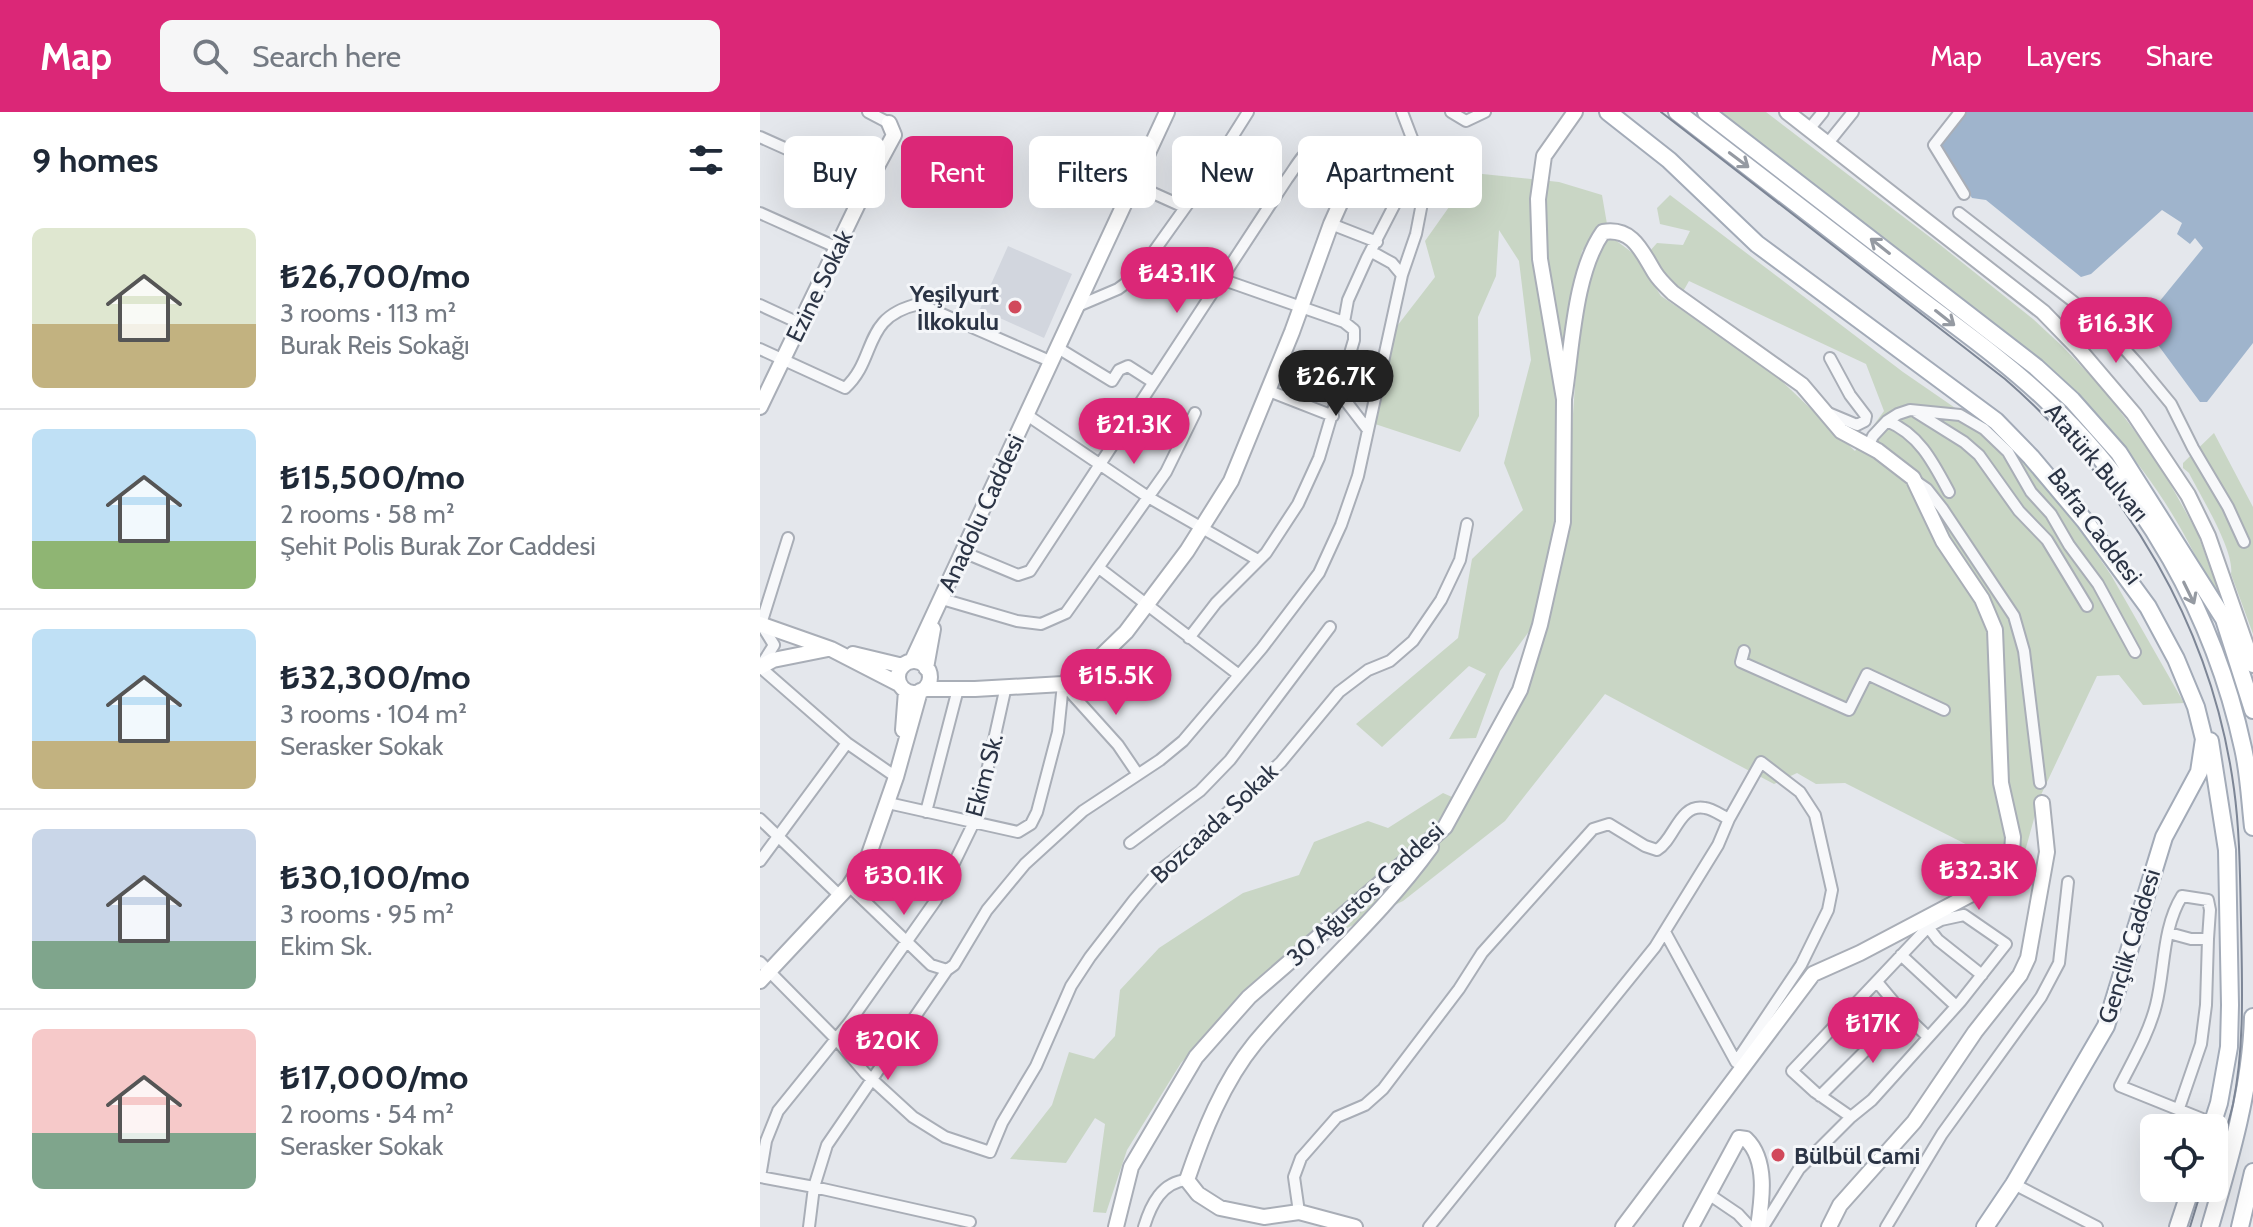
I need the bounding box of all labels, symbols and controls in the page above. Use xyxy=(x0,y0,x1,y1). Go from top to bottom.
search box xyxy=(160,20,720,92)
text: Map xyxy=(40,33,112,80)
icon: search xyxy=(188,34,232,78)
text: Search here xyxy=(252,38,401,75)
text: Map xyxy=(1930,39,1982,73)
text: Layers xyxy=(2026,39,2101,73)
text: Share xyxy=(2145,39,2213,73)
chip: Buy xyxy=(784,136,885,208)
chip: Rent xyxy=(901,136,1013,208)
chip: Filters xyxy=(1029,136,1156,208)
chip: New xyxy=(1172,136,1282,208)
chip: Apartment xyxy=(1298,136,1482,208)
icon: filters xyxy=(684,138,728,182)
text: 9 homes xyxy=(32,139,158,181)
one-way arrow xyxy=(1728,151,1749,168)
street label: Ezine Sokak xyxy=(779,225,859,347)
one-way arrow xyxy=(1870,237,1891,254)
pin: ₺43.1K xyxy=(1112,247,1242,315)
text: ₺26,700/mo xyxy=(280,255,470,297)
text: ₺43.1K xyxy=(1139,257,1215,289)
icon: home xyxy=(96,260,192,356)
place label: Yeşilyurt İlkokulu xyxy=(909,279,999,336)
text: 3 rooms · 113 m² xyxy=(280,297,456,329)
pin: ₺16.3K xyxy=(2051,297,2181,365)
marker: Yeşilyurt İlkokulu xyxy=(1006,298,1024,316)
text: ₺16.3K xyxy=(2078,307,2154,339)
one-way arrow xyxy=(1934,309,1955,326)
text: Burak Reis Sokağı xyxy=(280,329,470,361)
pin: ₺26.7K xyxy=(1271,350,1401,418)
text: ₺26.7K xyxy=(1296,360,1376,392)
street label: Atatürk Bulvarı xyxy=(2039,397,2155,527)
pin: ₺21.3K xyxy=(1069,398,1199,466)
text: ₺21.3K xyxy=(1097,408,1171,440)
street label: Anadolu Caddesi xyxy=(932,430,1030,596)
text: ₺15,500/mo xyxy=(280,456,465,498)
icon: home xyxy=(96,461,192,557)
street label: Bafra Caddesi xyxy=(2042,462,2148,590)
text: 2 rooms · 58 m² xyxy=(280,498,455,530)
text: Şehit Polis Burak Zor Caddesi xyxy=(280,530,596,562)
one-way arrow xyxy=(2182,581,2197,605)
pin: ₺15.5K xyxy=(1051,649,1181,717)
text: ₺32,300/mo xyxy=(280,656,471,698)
text: ₺15.5K xyxy=(1078,659,1154,691)
icon: home xyxy=(96,661,192,757)
text: 3 rooms · 104 m² xyxy=(280,698,467,730)
text: Serasker Sokak xyxy=(280,730,443,762)
street label: Ekim Sk. xyxy=(959,730,1009,820)
street label: Bozcaada Sokak xyxy=(1145,757,1284,889)
street label: 30 Ağustos Caddesi xyxy=(1281,816,1449,972)
pin: ₺32.3K xyxy=(1914,844,2044,912)
pin: ₺30.1K xyxy=(839,849,969,917)
text: ₺32.3K xyxy=(1939,854,2019,886)
text: ₺30,100/mo xyxy=(280,856,470,898)
text: ₺30.1K xyxy=(865,859,943,891)
icon: home xyxy=(96,861,192,957)
street label: Gençlik Caddesi xyxy=(2092,865,2166,1027)
text: 3 rooms · 95 m² xyxy=(280,898,454,930)
text: Ekim Sk. xyxy=(280,930,372,962)
pin: ₺17K xyxy=(1826,997,1920,1065)
text: ₺17K xyxy=(1846,1007,1900,1039)
pin: ₺20K xyxy=(841,1014,935,1082)
text: ₺20K xyxy=(856,1024,920,1056)
text: ₺17,000/mo xyxy=(280,1056,468,1098)
icon: home xyxy=(96,1061,192,1157)
text: 2 rooms · 54 m² xyxy=(280,1098,454,1130)
map controls xyxy=(2140,1114,2228,1202)
button: locate xyxy=(2140,1114,2228,1202)
text: Serasker Sokak xyxy=(280,1130,443,1162)
place label: Bülbül Cami xyxy=(1794,1141,1920,1170)
marker: Bülbül Cami xyxy=(1769,1146,1787,1164)

